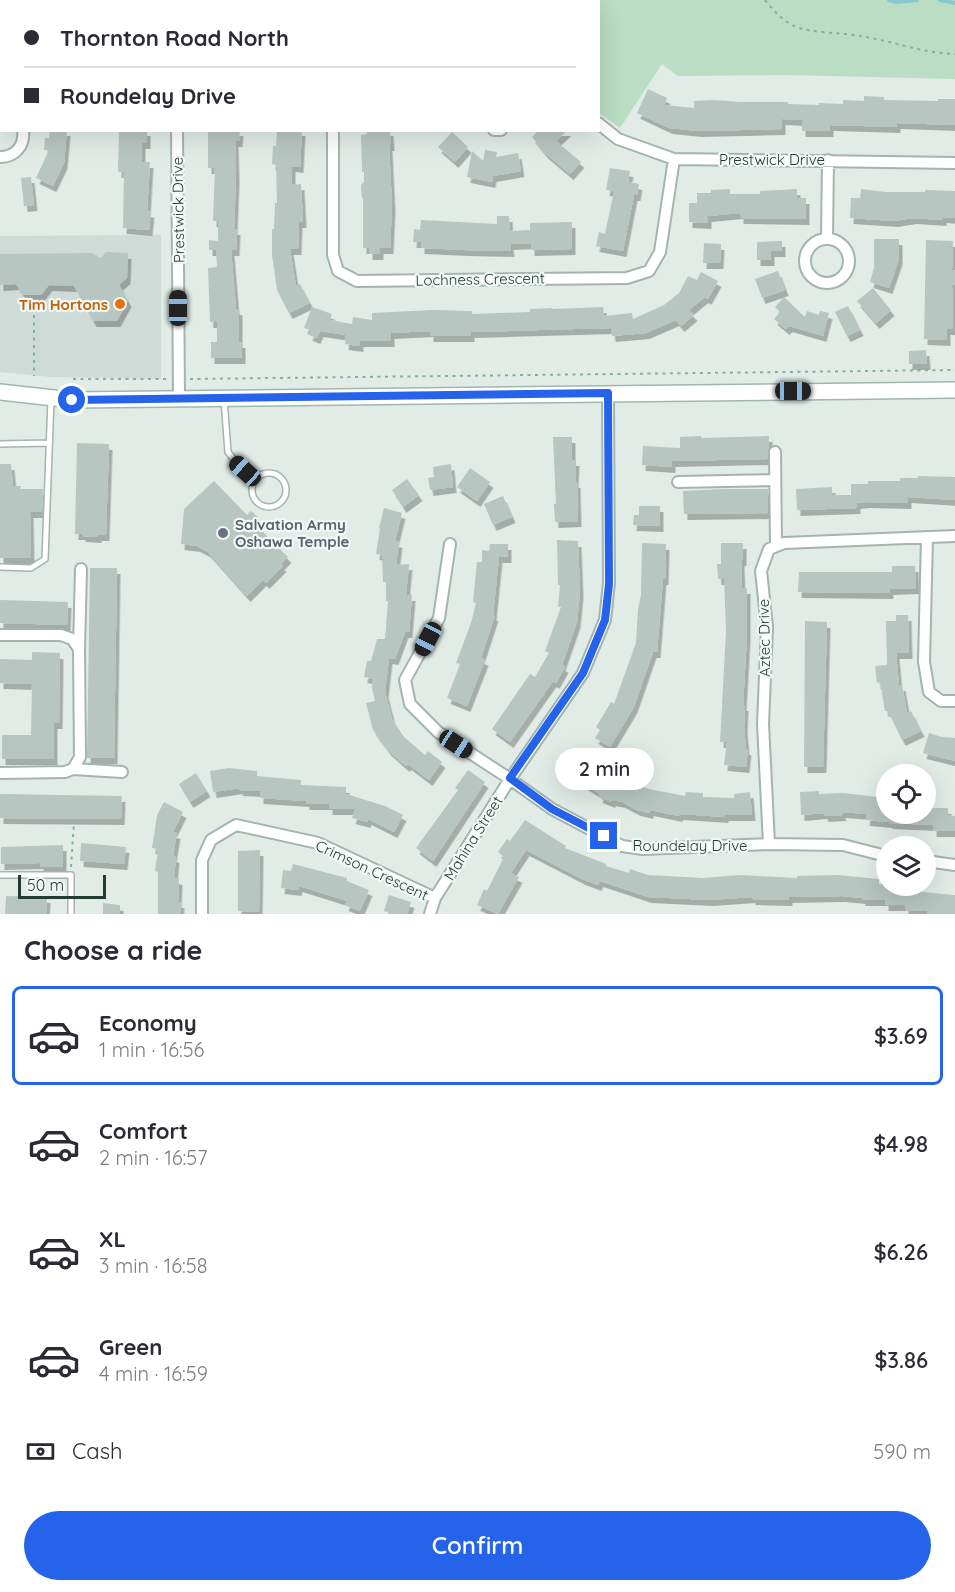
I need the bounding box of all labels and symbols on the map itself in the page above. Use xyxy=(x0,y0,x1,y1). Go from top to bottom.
street label: Prestwick Drive xyxy=(719,150,825,169)
street label: Prestwick Drive xyxy=(168,157,188,263)
street label: Lochness Crescent xyxy=(415,268,545,290)
car xyxy=(169,290,187,326)
place label: Tim Hortons xyxy=(19,295,108,314)
marker: Tim Hortons xyxy=(113,297,127,311)
car xyxy=(775,382,811,400)
route start xyxy=(58,386,85,413)
car xyxy=(226,452,264,490)
place label: Salvation Army Oshawa Temple xyxy=(235,515,350,551)
marker: Salvation Army Oshawa Temple xyxy=(216,526,230,540)
street label: Aztec Drive xyxy=(754,599,774,677)
car xyxy=(412,619,444,659)
car xyxy=(436,727,476,761)
callout: 2 min xyxy=(554,749,654,791)
street label: Mahina Street xyxy=(439,792,507,884)
route end xyxy=(590,822,617,849)
street label: Crimson Crescent xyxy=(313,836,431,904)
street label: Roundelay Drive xyxy=(632,836,748,855)
scale bar xyxy=(18,872,106,899)

